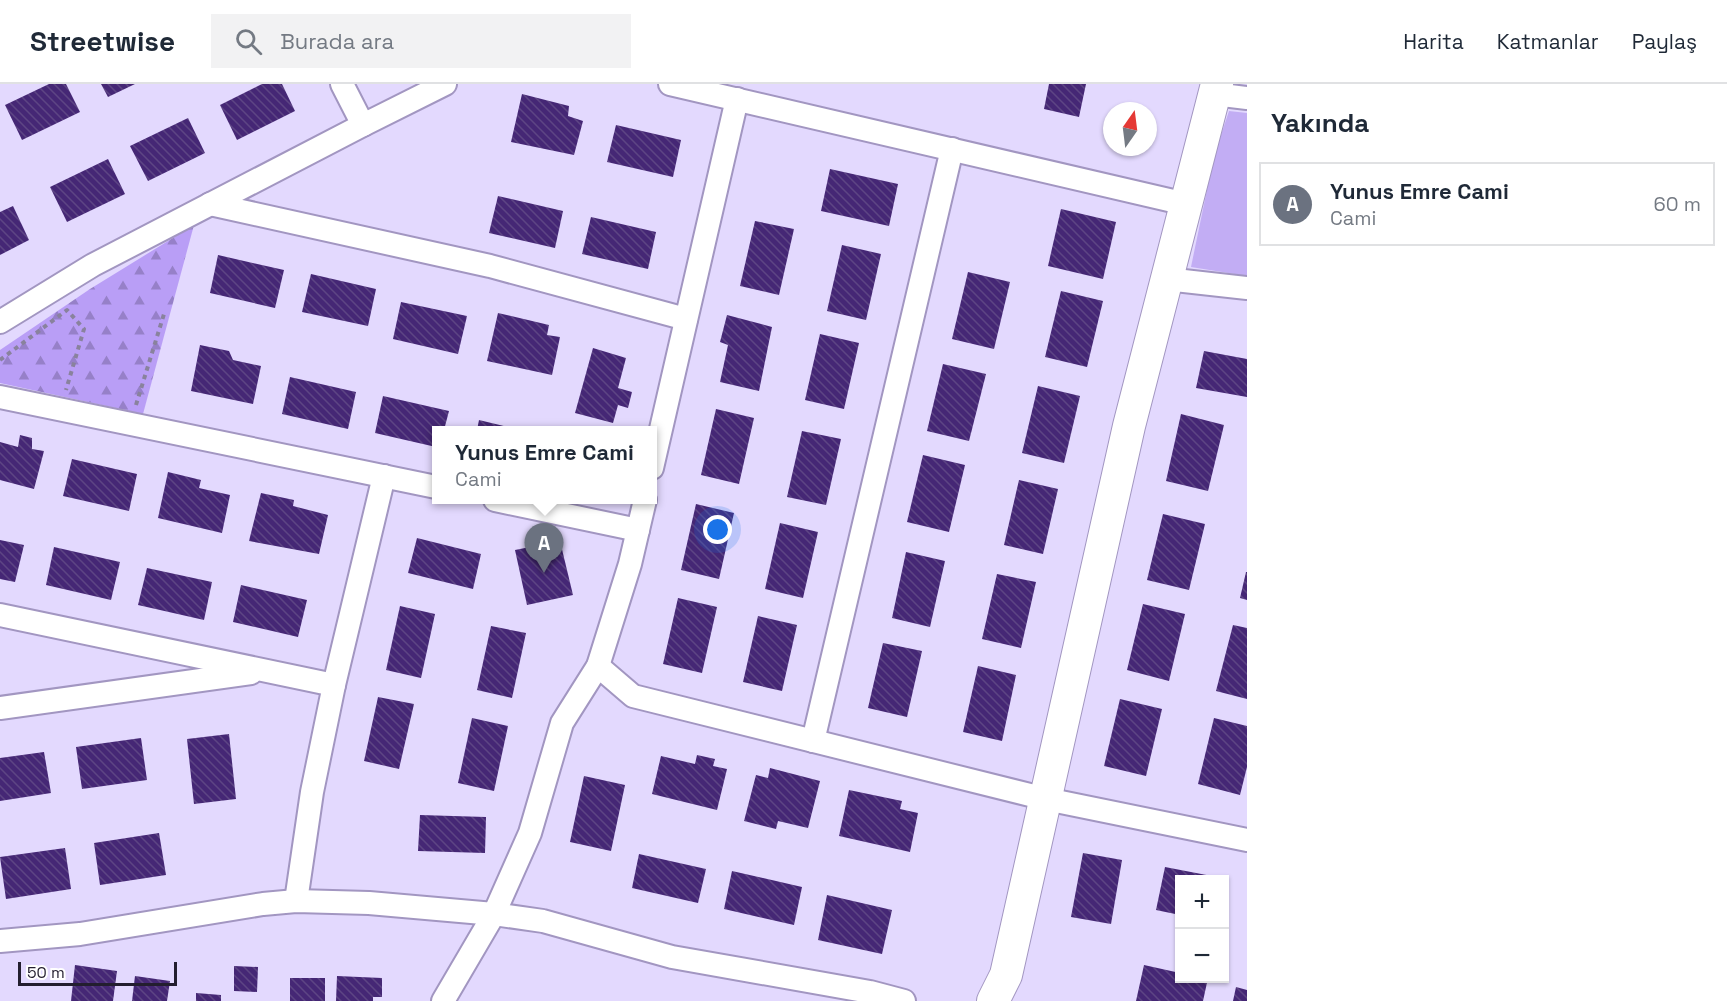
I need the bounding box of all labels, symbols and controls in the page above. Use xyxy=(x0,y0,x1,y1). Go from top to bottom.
search box xyxy=(211,14,631,68)
text: Streetwise xyxy=(30,23,175,59)
icon: search xyxy=(232,25,265,58)
text: Burada ara xyxy=(280,27,394,55)
text: Harita xyxy=(1403,28,1464,55)
text: Katmanlar xyxy=(1497,28,1599,55)
text: Paylaş xyxy=(1632,28,1697,55)
north arrow xyxy=(1103,102,1157,156)
text: Yakında xyxy=(1271,106,1369,140)
text: Yunus Emre Cami xyxy=(1330,177,1509,205)
text: A xyxy=(1286,191,1299,217)
text: 60 m xyxy=(1654,191,1701,217)
text: Cami xyxy=(1330,205,1376,231)
popup xyxy=(432,426,657,504)
text: Yunus Emre Cami xyxy=(455,438,634,466)
text: Cami xyxy=(455,466,502,492)
your location xyxy=(703,515,732,544)
pin: A xyxy=(524,524,564,573)
map controls xyxy=(1175,875,1229,983)
button: + xyxy=(1175,875,1229,929)
button: − xyxy=(1175,929,1229,983)
scale bar xyxy=(18,959,177,986)
text: 50 m xyxy=(27,962,65,983)

